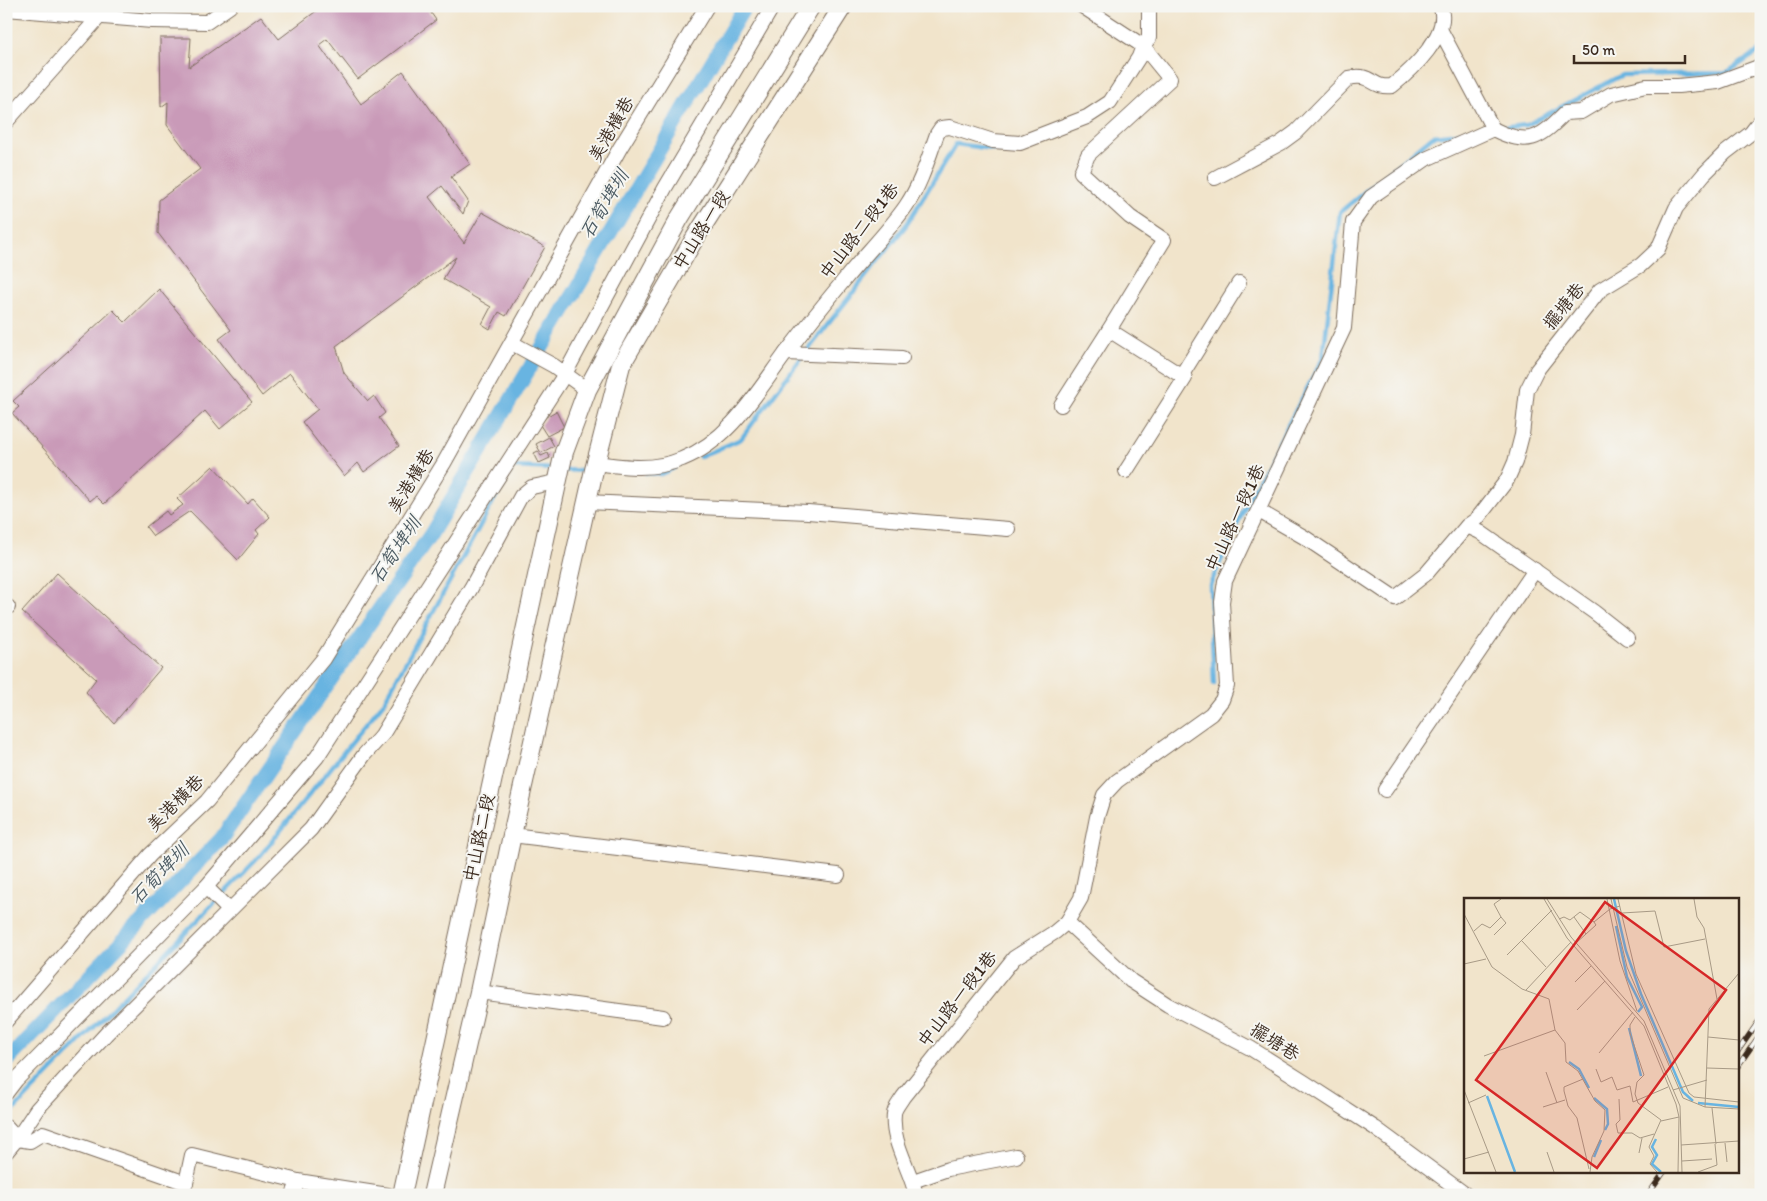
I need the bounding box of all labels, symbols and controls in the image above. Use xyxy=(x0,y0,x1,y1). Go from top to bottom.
scale bar xyxy=(1574,32,1686,64)
text: 50 m xyxy=(1582,41,1615,59)
street label: 美港橫巷 xyxy=(583,92,639,166)
water label: 石筍埤圳 xyxy=(575,164,634,243)
street label: 中山路二段1巷 xyxy=(815,178,903,284)
street label: 中山路一段 xyxy=(668,186,734,274)
street label: 擺塘巷 xyxy=(1538,278,1590,334)
street label: 美港橫巷 xyxy=(383,444,439,518)
street label: 中山路一段1巷 xyxy=(1200,461,1270,575)
water label: 石筍埤圳 xyxy=(364,510,427,588)
street label: 美港橫巷 xyxy=(142,770,208,836)
street label: 中山路二段 xyxy=(459,792,499,884)
water label: 石筍埤圳 xyxy=(124,837,195,909)
inset map xyxy=(1464,898,1740,1174)
street label: 中山路一段1巷 xyxy=(913,946,1001,1052)
street label: 擺塘巷 xyxy=(1246,1018,1304,1066)

